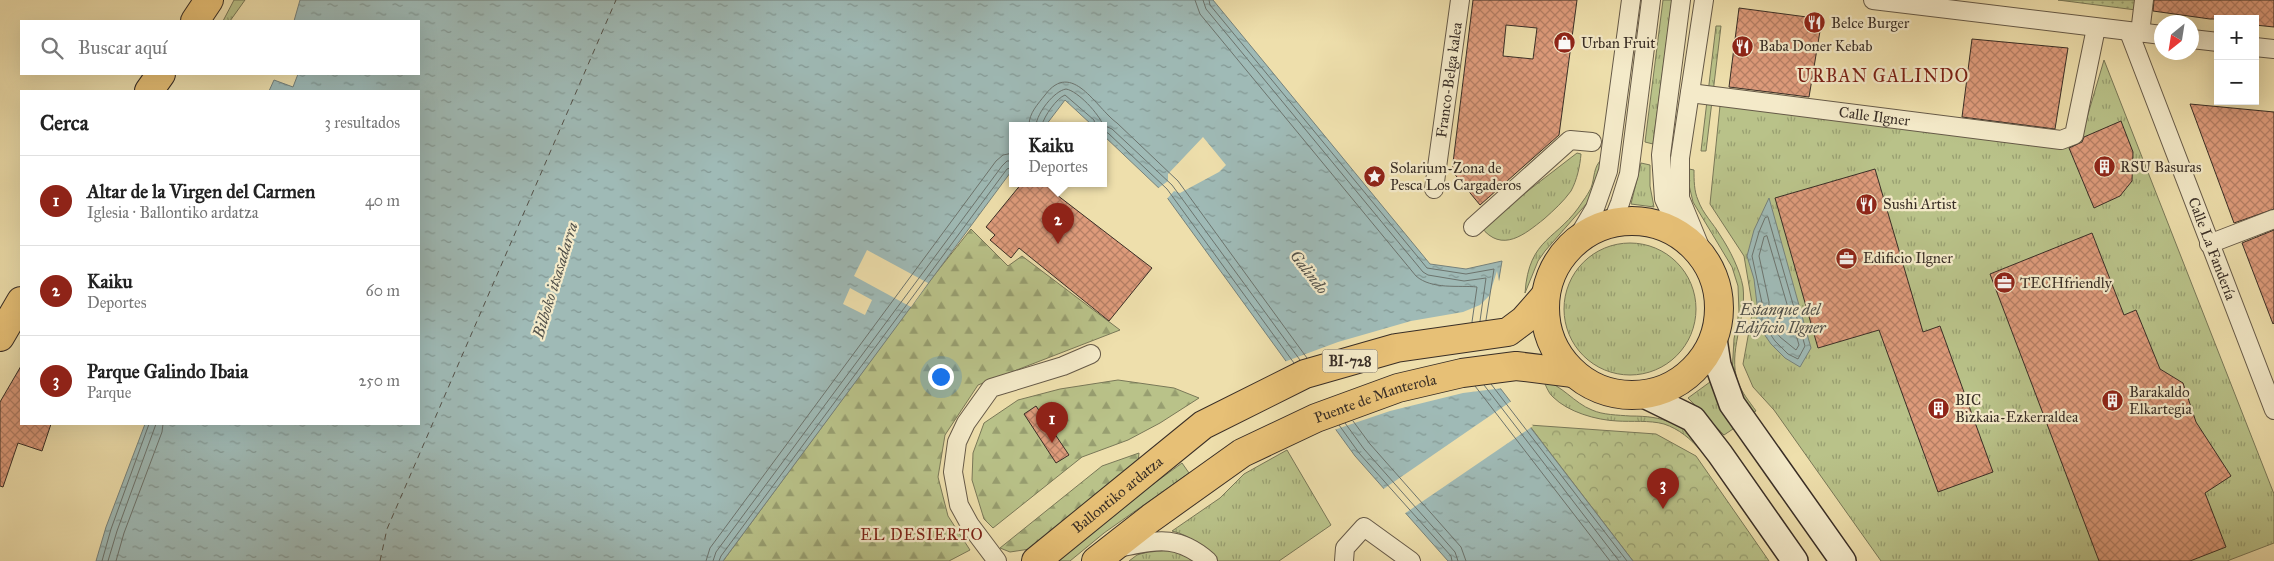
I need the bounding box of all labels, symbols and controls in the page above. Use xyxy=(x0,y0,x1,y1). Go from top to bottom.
restaurant icon: Belce Burger xyxy=(1803,11,1827,35)
place label: Belce Burger xyxy=(1831,14,1910,32)
north arrow xyxy=(2154,15,2199,60)
map controls xyxy=(2214,15,2259,105)
button: + xyxy=(2214,15,2259,60)
search box xyxy=(20,20,420,75)
street label: Franco-Belga kalea xyxy=(1432,20,1466,139)
shop icon: Urban Fruit xyxy=(1553,31,1577,55)
icon: search xyxy=(38,34,66,62)
place label: Urban Fruit xyxy=(1581,34,1656,52)
restaurant icon: Baba Doner Kebab xyxy=(1731,34,1755,58)
text: Buscar aquí xyxy=(78,36,167,59)
place label: Baba Doner Kebab xyxy=(1759,37,1872,55)
button: − xyxy=(2214,60,2259,105)
district label: URBAN GALINDO xyxy=(1797,65,1969,87)
street label: Calle Ilgner xyxy=(1838,103,1912,130)
text: Cerca xyxy=(40,110,89,136)
text: 3 resultados xyxy=(325,113,400,132)
popup xyxy=(1009,122,1107,187)
text: Kaiku xyxy=(1028,134,1074,157)
building icon: RSU Basuras xyxy=(2092,155,2116,179)
text: Deportes xyxy=(1028,157,1088,176)
place label: RSU Basuras xyxy=(2120,158,2201,176)
place label: Solarium-Zona de Pesca Los Cargaderos xyxy=(1390,159,1521,194)
place icon: Solarium-Zona de Pesca Los Cargaderos xyxy=(1362,165,1386,189)
text: Altar de la Virgen del Carmen xyxy=(87,180,315,203)
text: 1 xyxy=(53,191,59,210)
text: 40 m xyxy=(365,191,400,210)
restaurant icon: Sushi Artist xyxy=(1855,192,1879,216)
place label: Sushi Artist xyxy=(1883,195,1957,213)
street label: Calle La Fandería xyxy=(2184,195,2240,303)
text: Iglesia · Ballontiko ardatza xyxy=(87,203,258,222)
pin: 2 xyxy=(1042,203,1074,244)
water label: Bilboko itsasadarra xyxy=(528,220,582,341)
water label: Galindo xyxy=(1286,246,1332,298)
office icon: Edificio Ilgner xyxy=(1835,246,1859,270)
place label: Edificio Ilgner xyxy=(1863,249,1953,267)
text: Kaiku xyxy=(87,270,133,293)
office icon: TECHfriendly xyxy=(1992,271,2016,295)
place label: TECHfriendly xyxy=(2020,274,2113,292)
text: 2 xyxy=(52,281,60,300)
text: 60 m xyxy=(366,281,400,300)
text: Deportes xyxy=(87,293,147,312)
water label: Estanque del Edificio Ilgner xyxy=(1733,300,1827,337)
road number: BI-728 xyxy=(1322,350,1378,372)
text: Parque Galindo Ibaia xyxy=(87,360,248,383)
your location xyxy=(928,364,954,390)
street label: Puente de Manterola xyxy=(1312,370,1439,427)
text: 3 xyxy=(53,371,59,390)
text: 250 m xyxy=(359,371,400,390)
text: Parque xyxy=(87,383,131,402)
place label: Barakaldo Elkartegia xyxy=(2129,383,2192,418)
building icon: Barakaldo Elkartegia xyxy=(2101,389,2125,413)
place label: BIC Bizkaia-Ezkerraldea xyxy=(1955,391,2079,426)
building icon: BIC Bizkaia-Ezkerraldea xyxy=(1927,397,1951,421)
pin: 1 xyxy=(1036,402,1068,443)
street label: Ballontiko ardatza xyxy=(1068,452,1167,537)
pin: 3 xyxy=(1647,468,1679,509)
district label: EL DESIERTO xyxy=(860,525,984,544)

